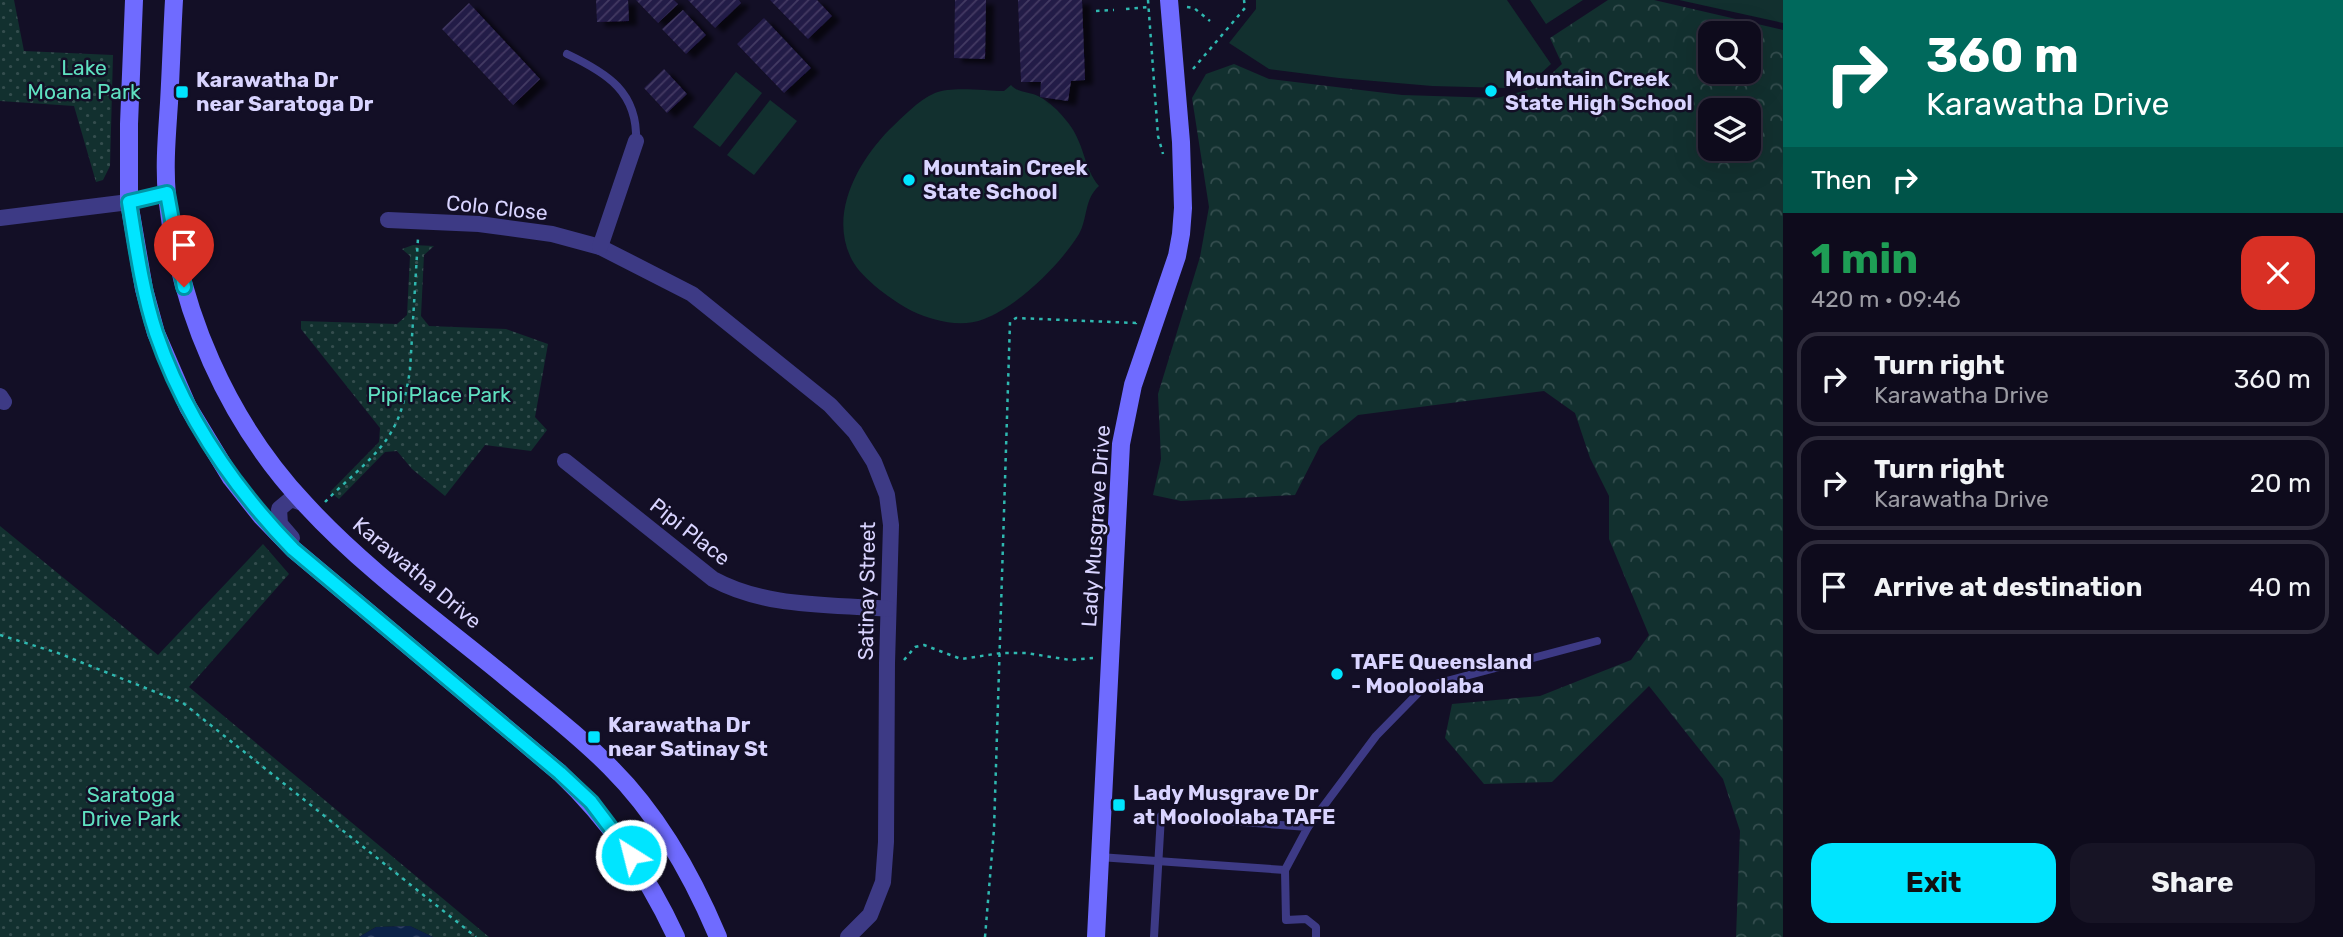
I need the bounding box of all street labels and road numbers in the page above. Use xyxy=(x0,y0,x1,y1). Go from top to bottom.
street label: Colo Close xyxy=(445,190,549,225)
street label: Lady Musgrave Drive xyxy=(1076,424,1115,628)
street label: Pipi Place xyxy=(645,493,735,571)
street label: Karawatha Drive xyxy=(348,512,487,634)
street label: Satinay Street xyxy=(853,521,880,661)

